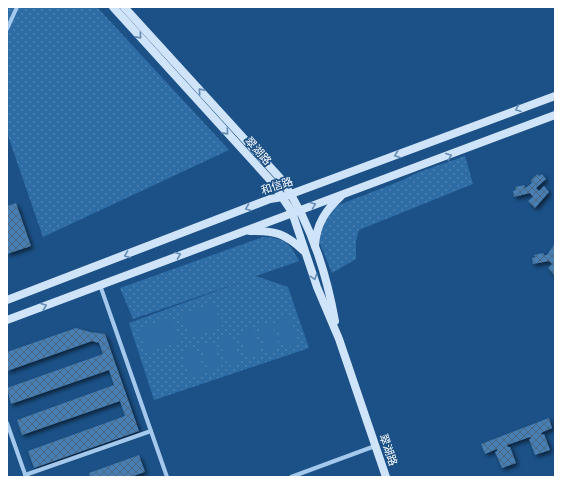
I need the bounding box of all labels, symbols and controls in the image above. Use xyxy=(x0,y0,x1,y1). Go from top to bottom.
one-way arrow xyxy=(135,31,142,39)
one-way arrow xyxy=(198,88,206,96)
one-way arrow xyxy=(515,105,522,113)
one-way arrow xyxy=(222,128,229,135)
street label: 翠湖路 xyxy=(242,134,274,168)
one-way arrow xyxy=(393,150,400,158)
one-way arrow xyxy=(445,152,452,160)
street label: 和信路 xyxy=(259,175,295,197)
one-way arrow xyxy=(310,201,317,209)
one-way arrow xyxy=(245,203,252,211)
one-way arrow xyxy=(123,250,131,258)
one-way arrow xyxy=(175,252,182,260)
one-way arrow xyxy=(309,273,318,280)
one-way arrow xyxy=(40,303,47,311)
street label: 翠湖路 xyxy=(376,432,400,468)

